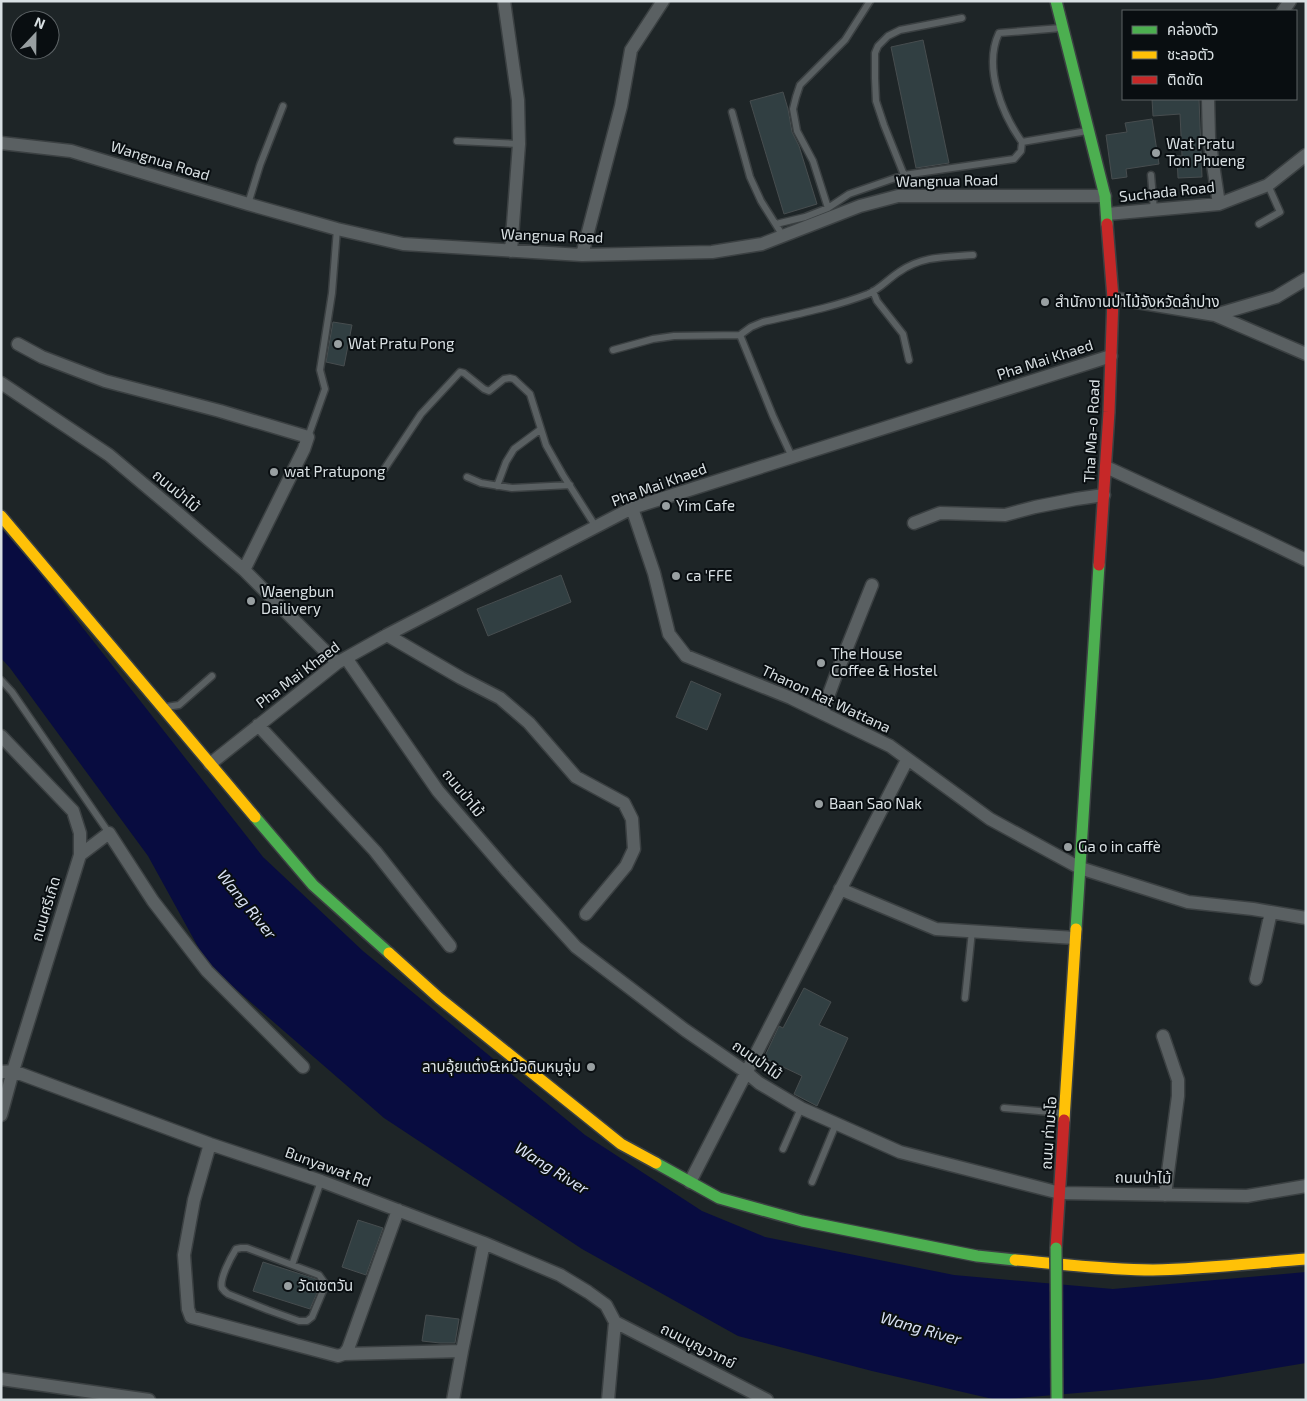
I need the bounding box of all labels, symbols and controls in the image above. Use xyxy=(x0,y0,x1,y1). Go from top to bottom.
north arrow xyxy=(10,10,60,60)
legend xyxy=(1122,10,1297,100)
text: N xyxy=(32,13,48,32)
text: คล่องตัว xyxy=(1167,20,1218,38)
text: ชะลอตัว xyxy=(1167,45,1214,63)
text: ติดขัด xyxy=(1167,70,1203,88)
place label: Wat Pratu Ton Phueng xyxy=(1166,134,1246,169)
street label: Wangnua Road xyxy=(109,136,212,184)
marker: Wat Pratu Ton Phueng xyxy=(1150,147,1162,159)
street label: Wangnua Road xyxy=(895,170,999,190)
street label: Suchada Road xyxy=(1118,177,1216,205)
street label: Wangnua Road xyxy=(500,224,604,246)
place label: สำนักงานป่าไม้จังหวัดลำปาง xyxy=(1055,292,1219,310)
marker: สำนักงานป่าไม้จังหวัดลำปาง xyxy=(1039,296,1051,308)
place label: Wat Pratu Pong xyxy=(348,334,455,352)
street label: Pha Mai Khaed xyxy=(994,335,1095,383)
marker: Wat Pratu Pong xyxy=(332,338,344,350)
street label: Tha Ma-o Road xyxy=(1079,379,1103,483)
street label: Pha Mai Khaed xyxy=(609,458,709,510)
place label: wat Pratupong xyxy=(284,462,386,480)
street label: ถนนป่าไม้ xyxy=(149,465,204,515)
marker: wat Pratupong xyxy=(268,466,280,478)
place label: Yim Cafe xyxy=(676,496,735,514)
marker: Yim Cafe xyxy=(660,500,672,512)
place label: ca 'FFE xyxy=(686,566,732,584)
marker: ca 'FFE xyxy=(670,570,682,582)
place label: Waengbun Dailivery xyxy=(261,582,334,617)
marker: Waengbun Dailivery xyxy=(245,595,257,607)
street label: Pha Mai Khaed xyxy=(252,637,343,712)
place label: The House Coffee & Hostel xyxy=(831,644,938,679)
marker: The House Coffee & Hostel xyxy=(815,657,827,669)
street label: Thanon Rat Wattana xyxy=(759,660,894,736)
street label: ถนนป่าไม้ xyxy=(439,765,489,820)
place label: Baan Sao Nak xyxy=(829,794,922,812)
marker: Baan Sao Nak xyxy=(813,798,825,810)
place label: Ga o in caffè xyxy=(1078,837,1161,855)
marker: Ga o in caffè xyxy=(1062,841,1074,853)
water label: Wang River xyxy=(214,865,281,943)
street label: ถนนศรีเกิด xyxy=(27,874,63,943)
street label: ถนนป่าไม้ xyxy=(729,1036,786,1083)
place label: ลาบอุ้ยแต๋ง&หม้อดินหมูจุ่ม xyxy=(422,1057,581,1076)
marker: ลาบอุ้ยแต๋ง&หม้อดินหมูจุ่ม xyxy=(585,1061,597,1073)
street label: ถนน ท่ามะโอ xyxy=(1036,1096,1060,1170)
water label: Wang River xyxy=(512,1137,593,1198)
street label: Bunyawat Rd xyxy=(283,1142,374,1190)
street label: ถนนป่าไม้ xyxy=(1115,1168,1171,1186)
place label: วัดเชตวัน xyxy=(298,1276,353,1294)
marker: วัดเชตวัน xyxy=(282,1280,294,1292)
water label: Wang River xyxy=(878,1307,964,1348)
street label: ถนนบุญวาทย์ xyxy=(658,1319,739,1373)

